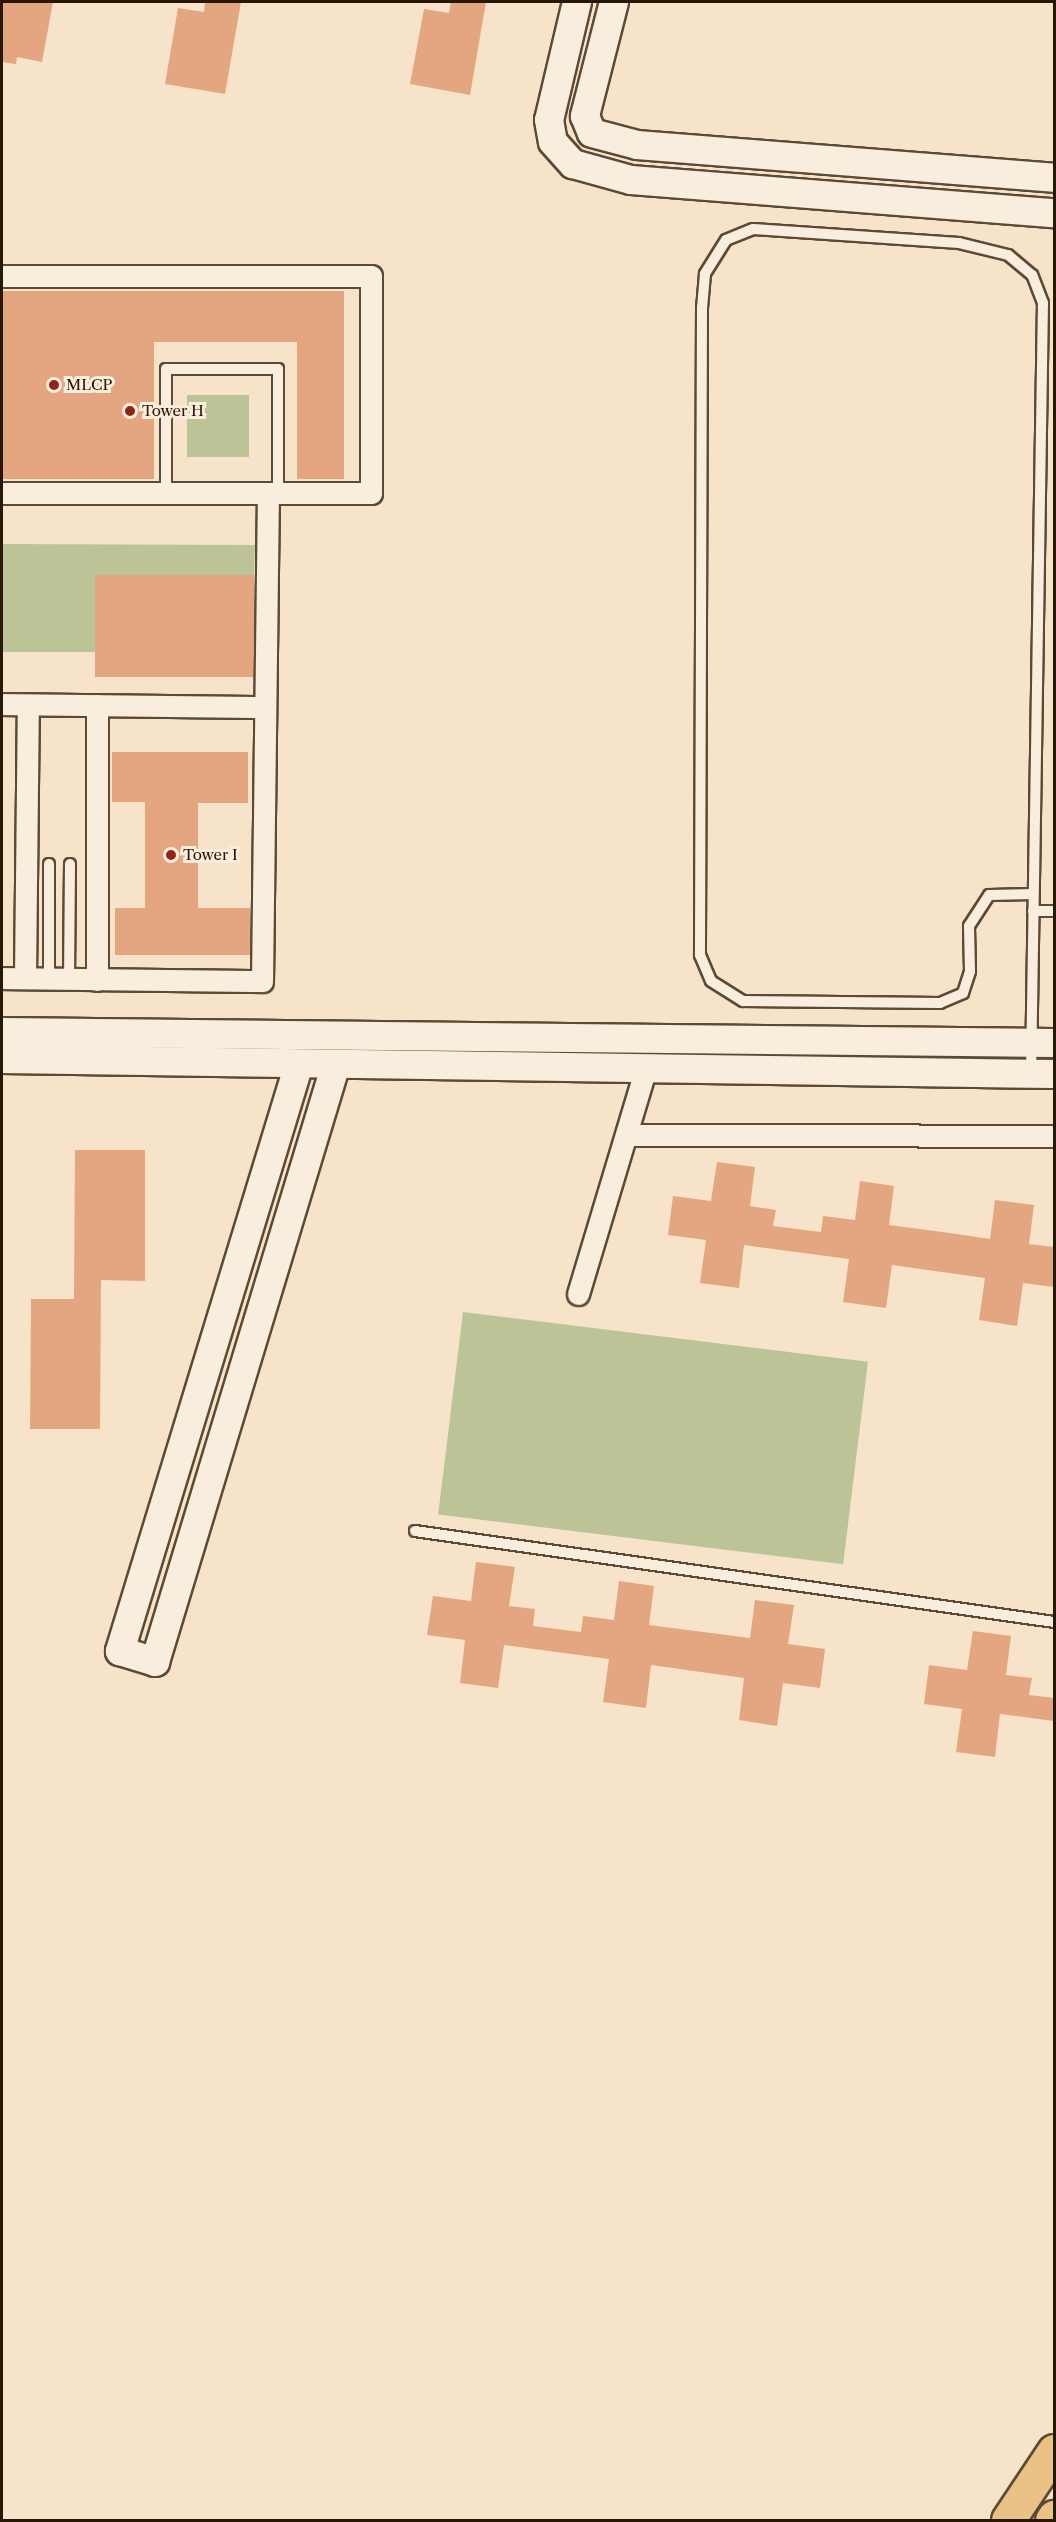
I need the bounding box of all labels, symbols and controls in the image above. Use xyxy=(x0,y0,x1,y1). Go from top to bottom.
place label: MLCP xyxy=(66,376,112,394)
marker: MLCP xyxy=(47,378,61,392)
place label: Tower H xyxy=(142,402,204,420)
marker: Tower H xyxy=(123,404,137,418)
place label: Tower I xyxy=(183,846,238,864)
marker: Tower I xyxy=(164,848,178,862)

